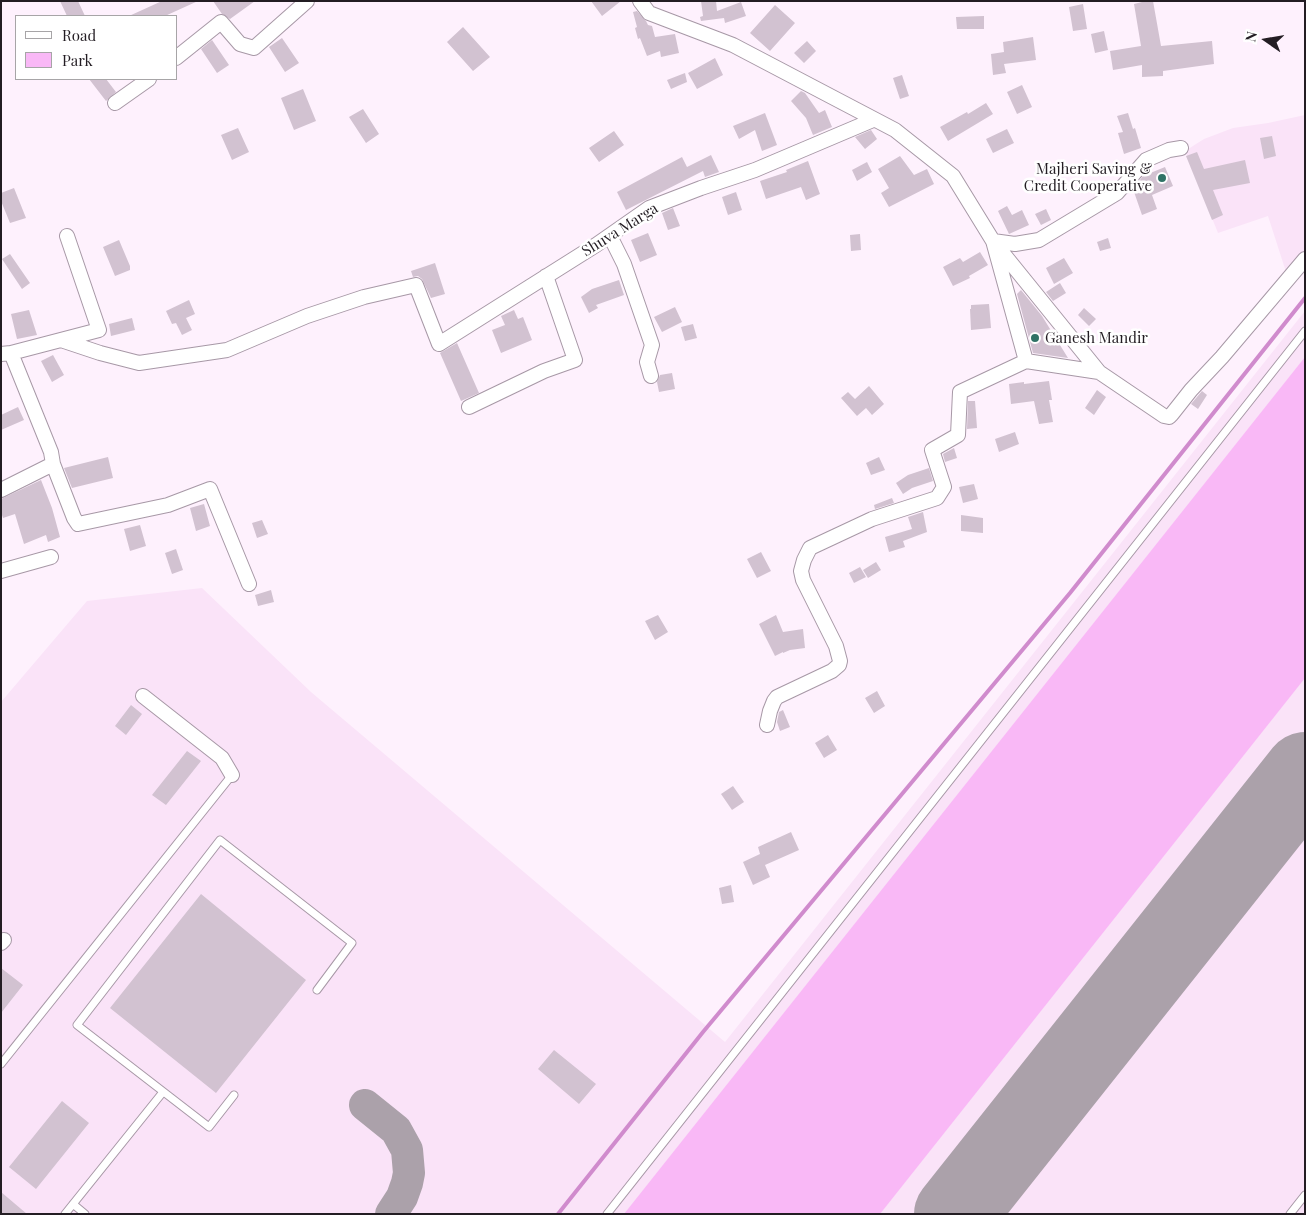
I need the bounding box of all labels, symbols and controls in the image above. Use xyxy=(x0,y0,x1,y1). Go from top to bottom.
legend xyxy=(15,15,178,80)
north arrow xyxy=(1241,15,1291,65)
text: Road xyxy=(62,25,96,45)
text: N xyxy=(1241,29,1261,44)
text: Park xyxy=(62,50,93,70)
place label: Majheri Saving & Credit Cooperative xyxy=(1024,160,1152,195)
marker: Majheri Saving & Credit Cooperative xyxy=(1156,172,1168,184)
street label: Shuva Marga xyxy=(579,199,661,261)
place label: Ganesh Mandir xyxy=(1045,329,1148,347)
marker: Ganesh Mandir xyxy=(1029,332,1041,344)

